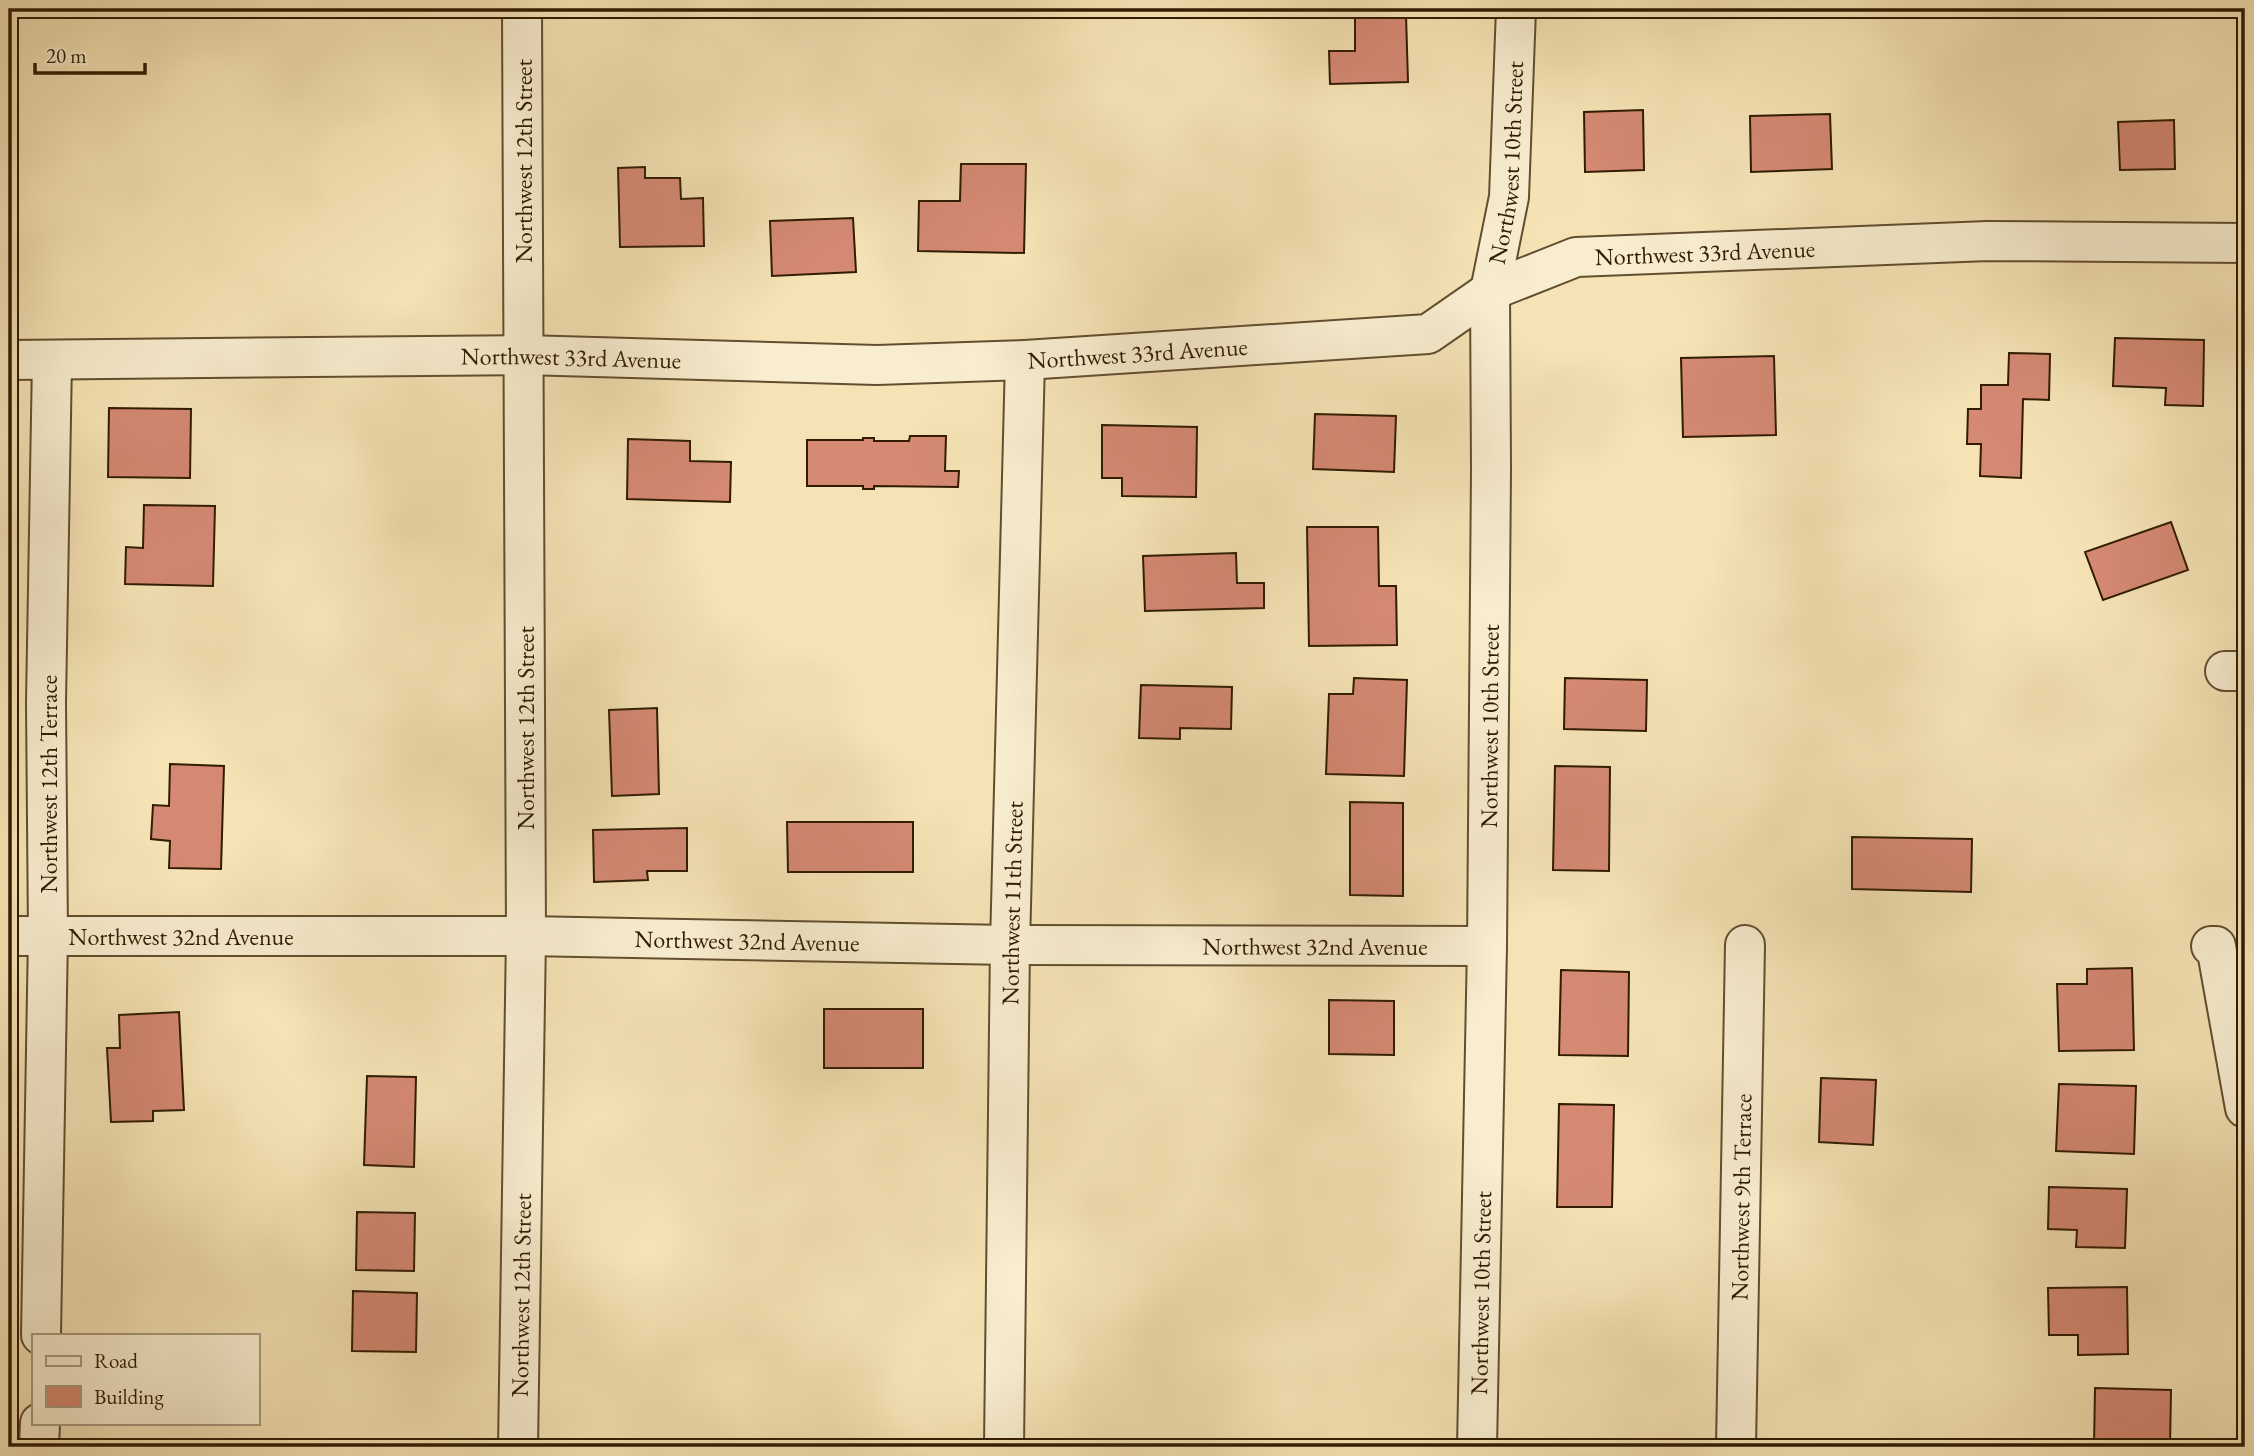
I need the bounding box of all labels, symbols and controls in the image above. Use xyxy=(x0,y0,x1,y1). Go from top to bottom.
scale bar xyxy=(35,32,145,76)
text: 20 m xyxy=(46,42,87,69)
street label: Northwest 12th Street xyxy=(508,59,539,263)
street label: Northwest 10th Street xyxy=(1480,60,1530,267)
street label: Northwest 33rd Avenue xyxy=(1594,232,1816,272)
street label: Northwest 33rd Avenue xyxy=(1026,330,1249,375)
street label: Northwest 33rd Avenue xyxy=(461,339,682,375)
street label: Northwest 10th Street xyxy=(1472,623,1505,828)
street label: Northwest 12th Street xyxy=(510,626,541,830)
street label: Northwest 12th Terrace xyxy=(33,675,64,893)
street label: Northwest 11th Street xyxy=(994,800,1029,1005)
street label: Northwest 32nd Avenue xyxy=(68,921,294,952)
street label: Northwest 32nd Avenue xyxy=(634,923,860,958)
street label: Northwest 32nd Avenue xyxy=(1202,930,1428,961)
street label: Northwest 9th Terrace xyxy=(1723,1093,1758,1301)
street label: Northwest 10th Street xyxy=(1463,1190,1498,1395)
street label: Northwest 12th Street xyxy=(503,1192,537,1397)
legend xyxy=(32,1334,259,1424)
text: Road xyxy=(94,1347,138,1374)
text: Building xyxy=(94,1383,164,1410)

